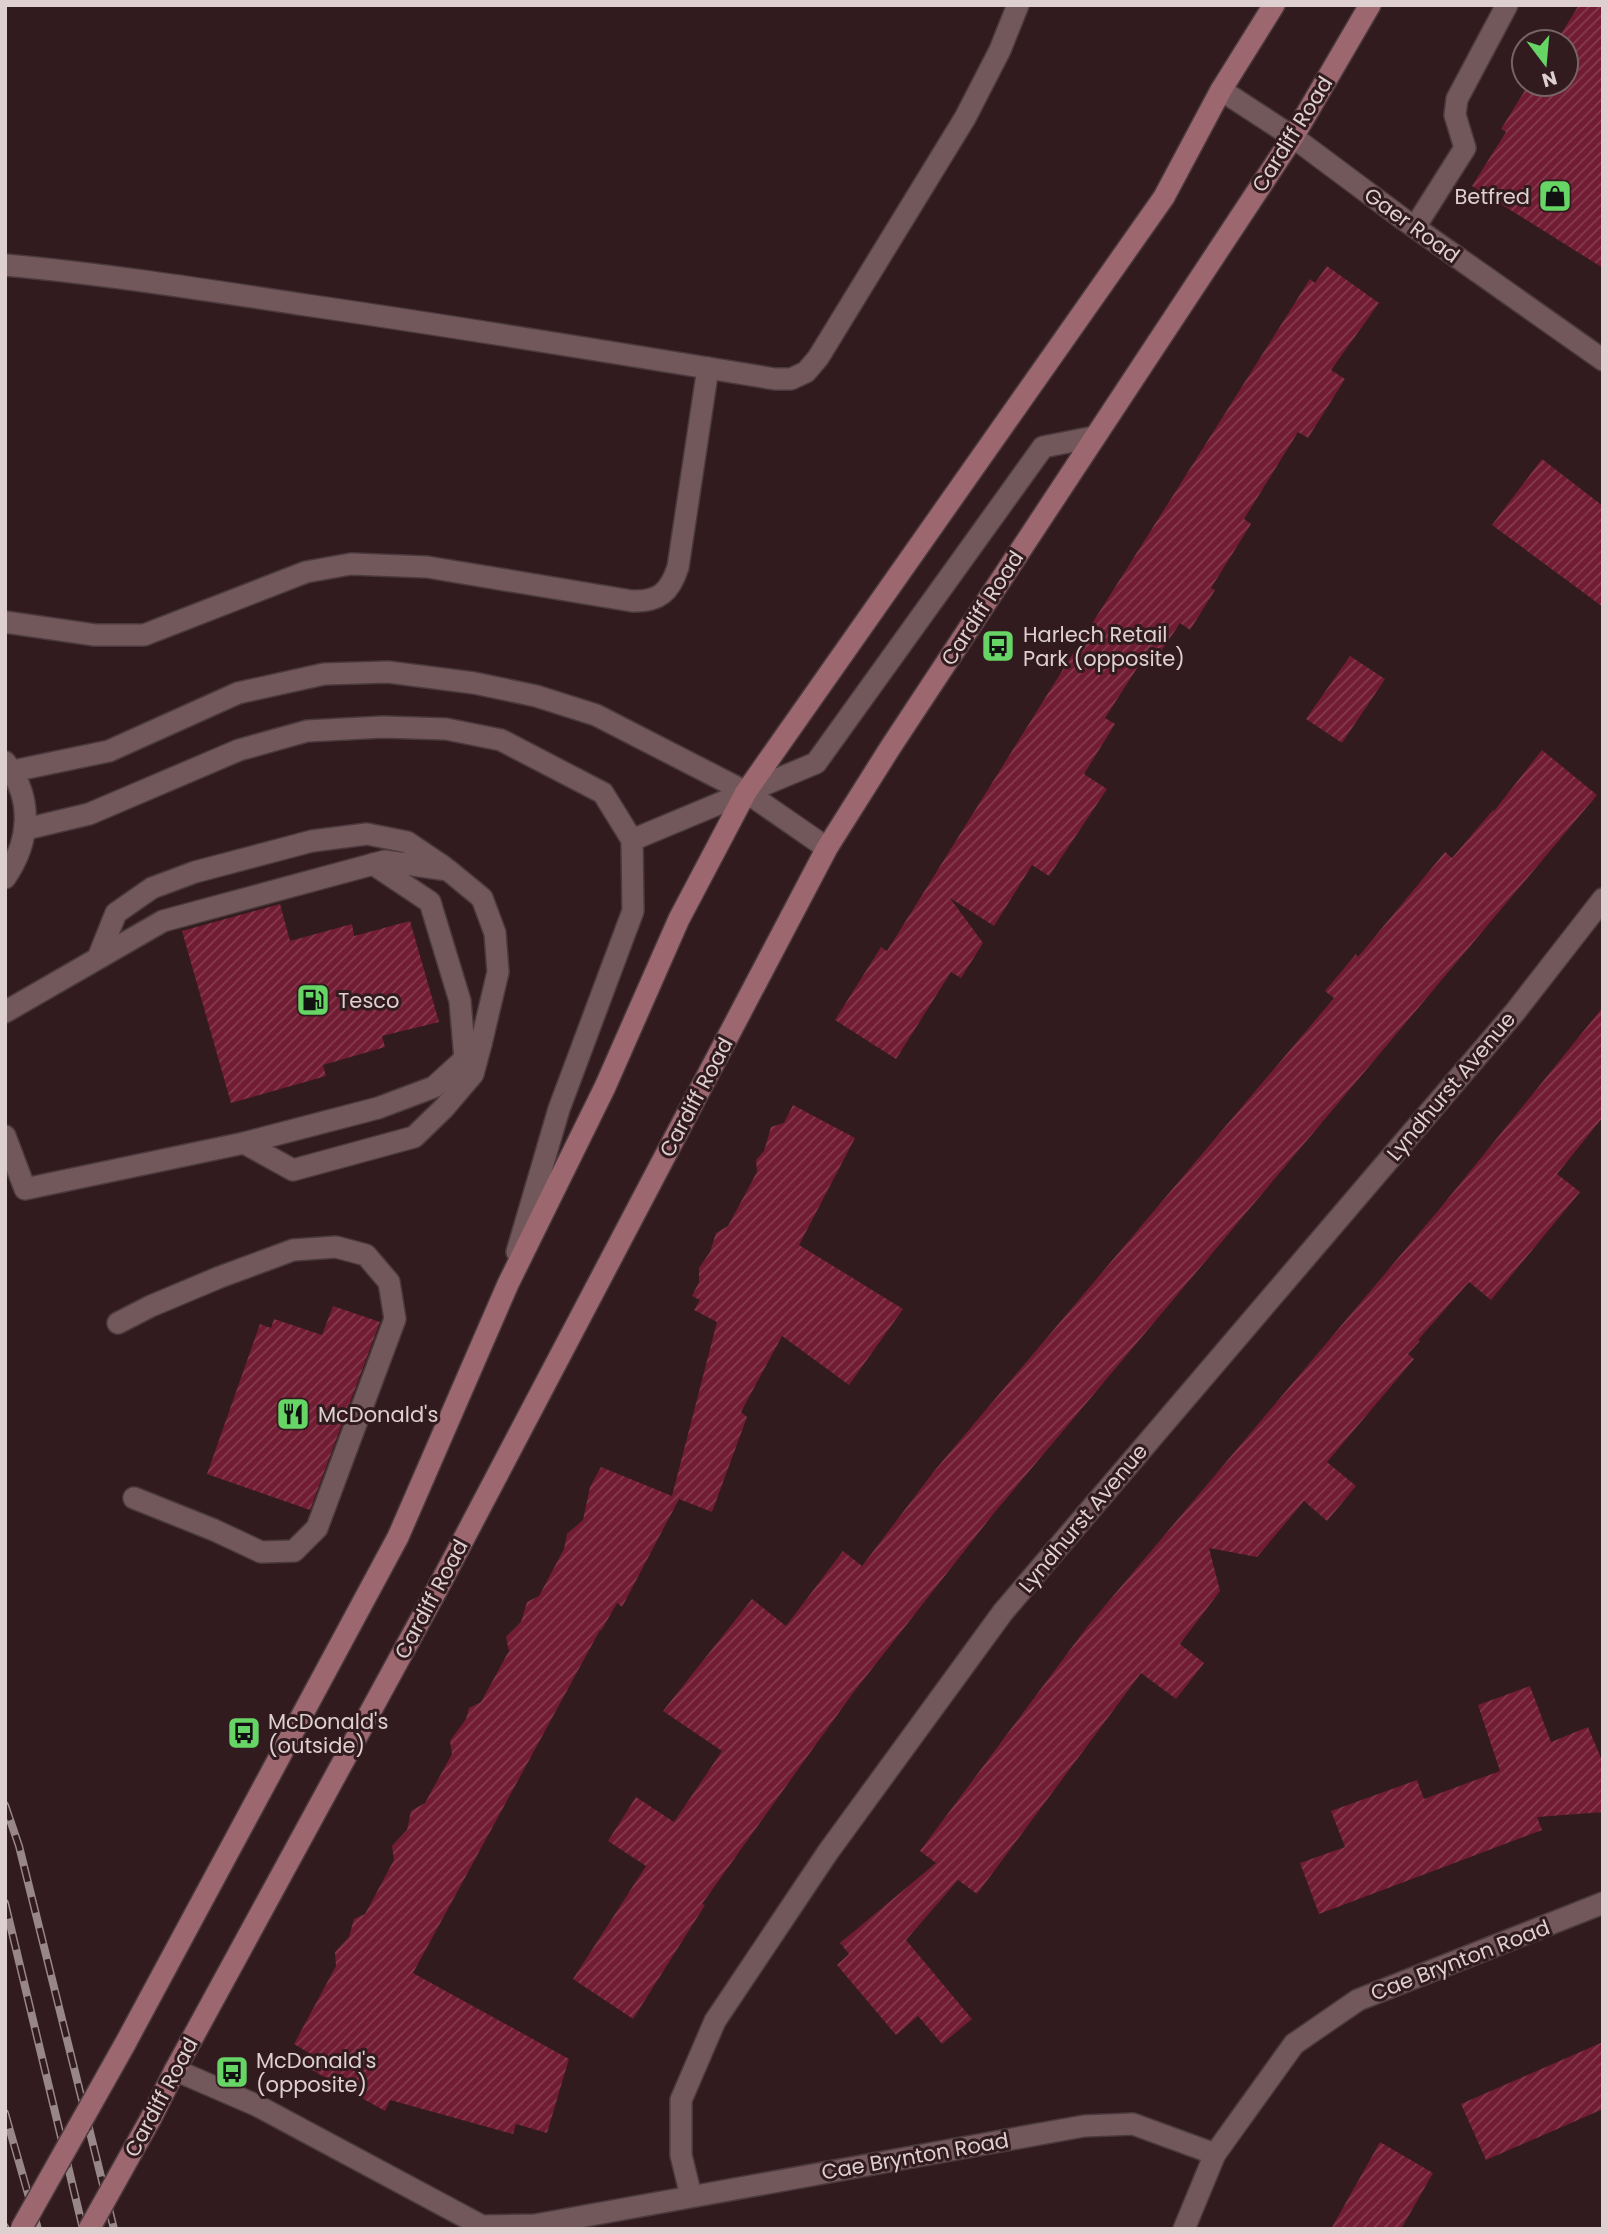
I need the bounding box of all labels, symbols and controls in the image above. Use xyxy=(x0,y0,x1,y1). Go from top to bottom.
north arrow xyxy=(1510,28,1580,98)
text: N xyxy=(1539,64,1560,94)
street label: Cardiff Road xyxy=(1245,70,1339,198)
shop icon: Betfred xyxy=(1536,177,1574,215)
street label: Gaer Road xyxy=(1358,180,1466,270)
place label: Betfred xyxy=(1455,182,1530,211)
street label: Cardiff Road xyxy=(934,545,1030,671)
place label: Harlech Retail Park (opposite) xyxy=(1023,620,1185,673)
bus stop icon: Harlech Retail Park (opposite) xyxy=(979,627,1017,665)
fuel station icon: Tesco xyxy=(294,981,332,1019)
place label: Tesco xyxy=(338,986,400,1015)
street label: Lyndhurst Avenue xyxy=(1380,1005,1522,1167)
street label: Cardiff Road xyxy=(652,1032,740,1162)
restaurant icon: McDonald's xyxy=(274,1395,312,1433)
place label: McDonald's xyxy=(318,1400,438,1429)
street label: Lyndhurst Avenue xyxy=(1012,1437,1154,1599)
street label: Cardiff Road xyxy=(387,1534,475,1664)
place label: McDonald's (outside) xyxy=(268,1707,388,1760)
bus stop icon: McDonald's (outside) xyxy=(225,1714,263,1752)
street label: Cae Brynton Road xyxy=(1366,1912,1554,2008)
street label: Cardiff Road xyxy=(117,2032,205,2162)
place label: McDonald's (opposite) xyxy=(256,2046,376,2099)
bus stop icon: McDonald's (opposite) xyxy=(213,2053,251,2091)
street label: Cae Brynton Road xyxy=(819,2125,1011,2187)

